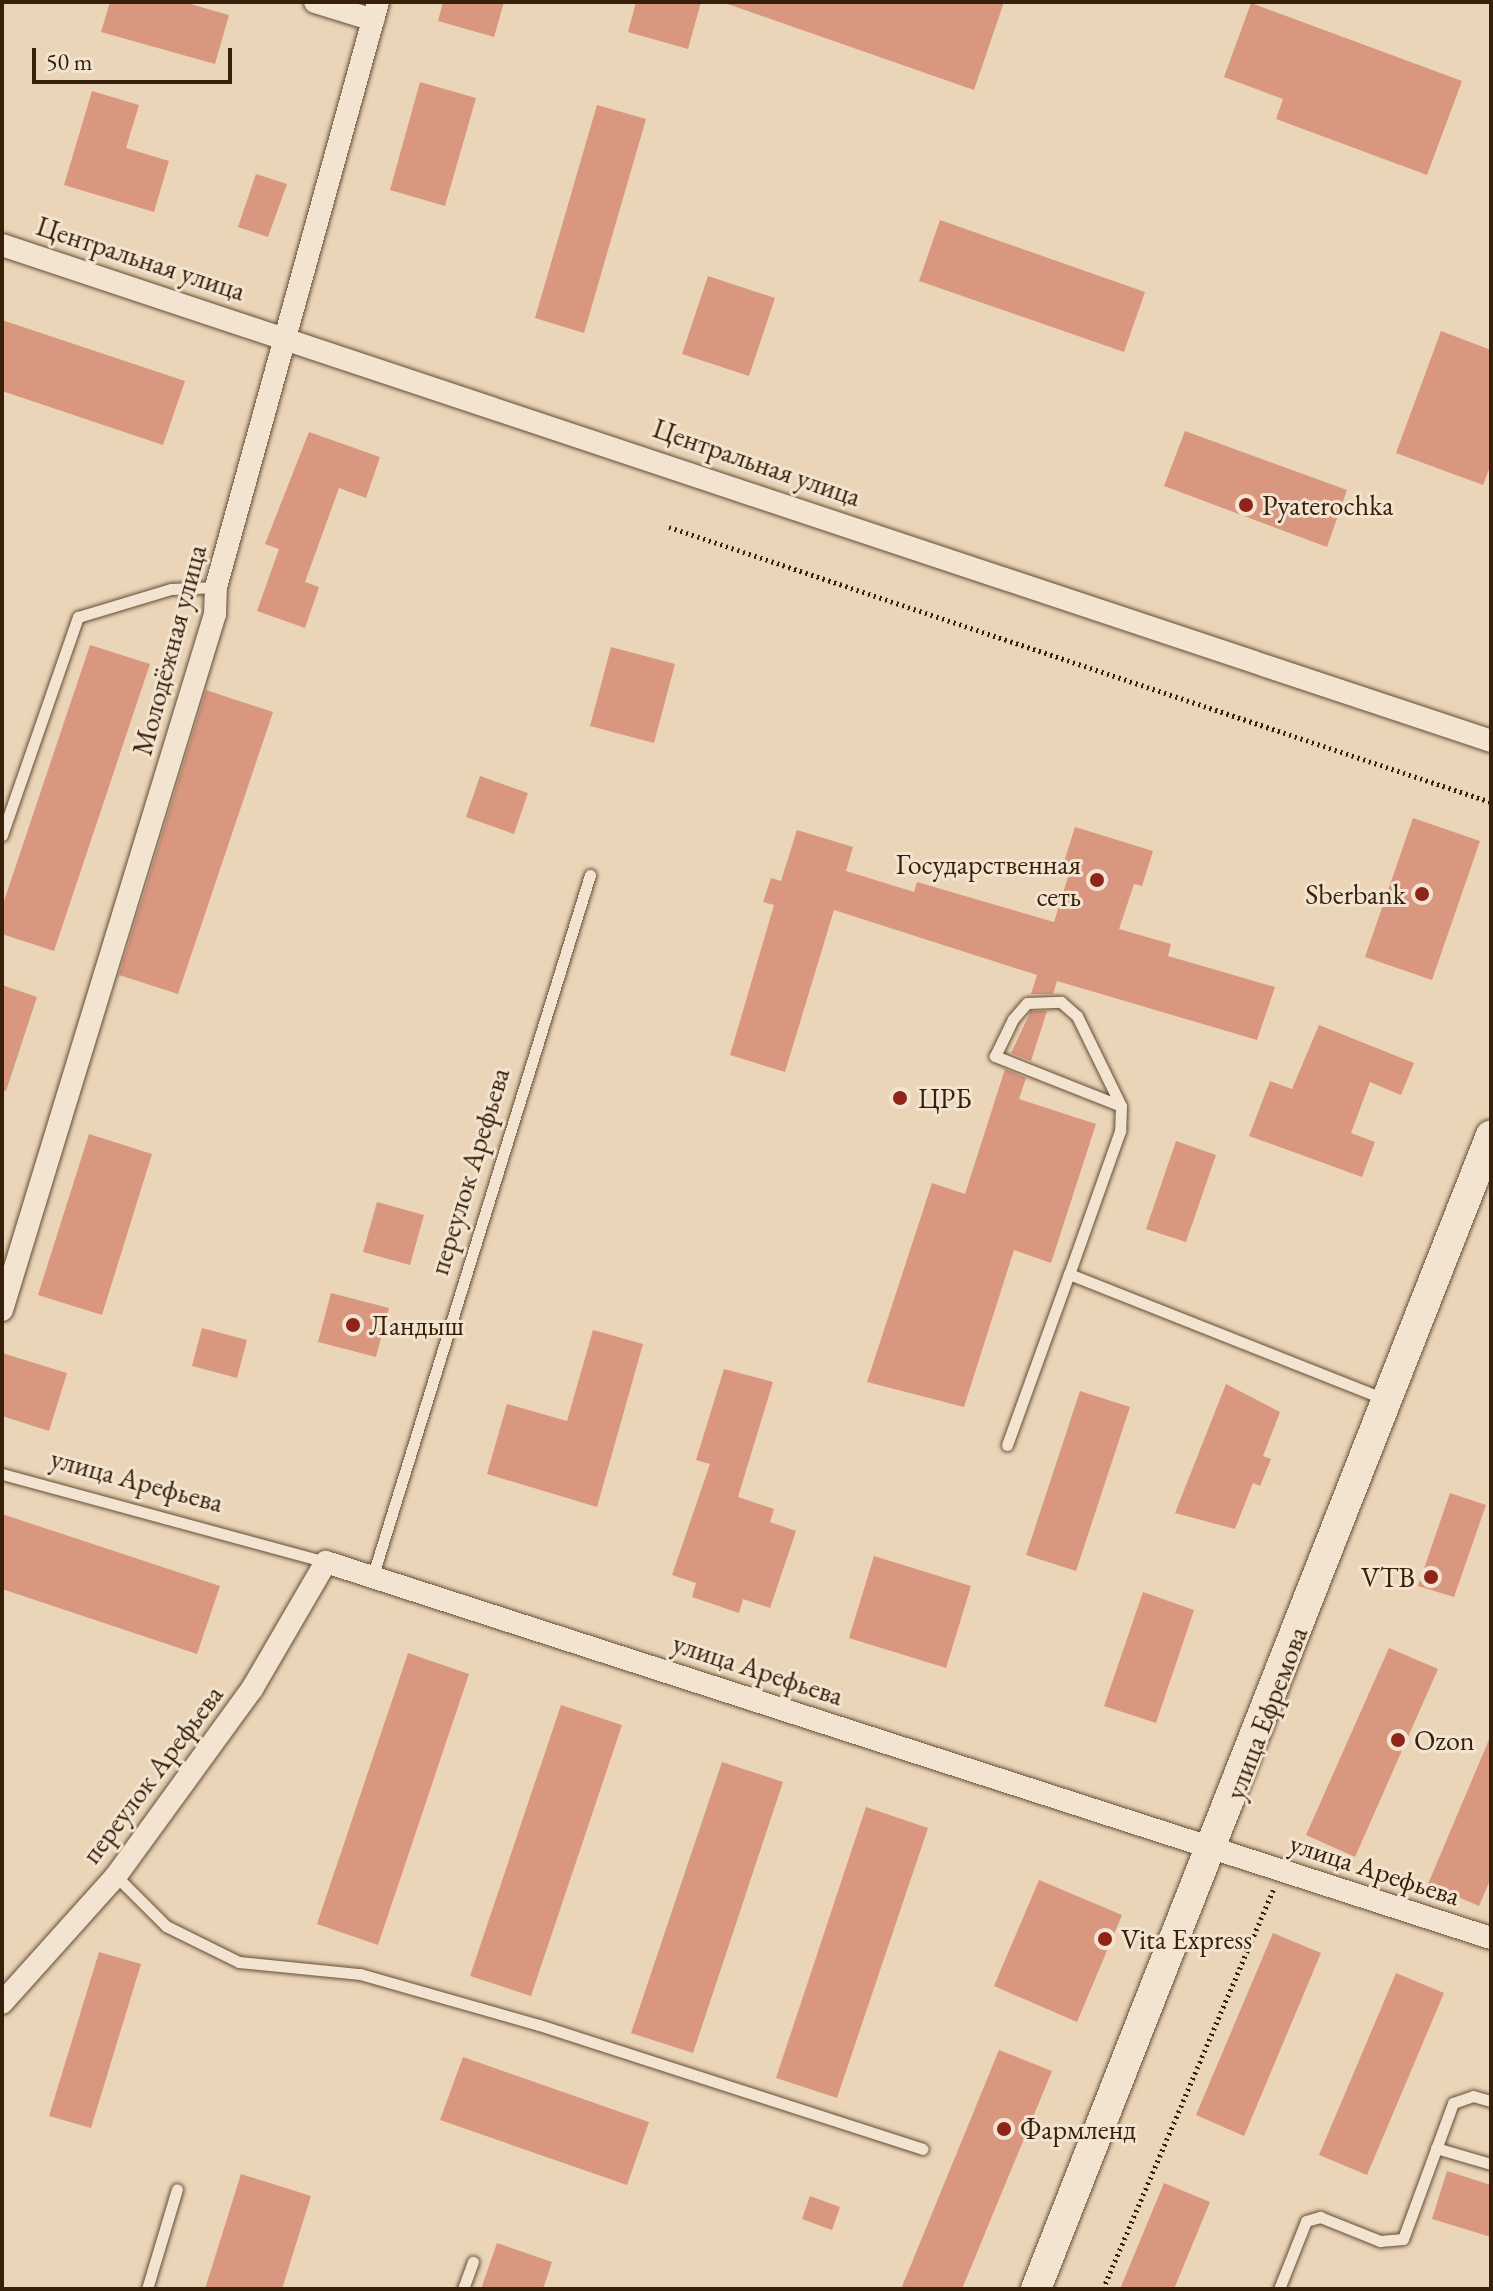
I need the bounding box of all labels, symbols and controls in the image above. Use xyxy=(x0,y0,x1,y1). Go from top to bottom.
scale bar xyxy=(36,32,236,82)
text: 50 m xyxy=(46,46,93,77)
street label: Центральная улица xyxy=(32,208,250,308)
street label: Центральная улица xyxy=(649,411,865,513)
place label: Pyaterochka xyxy=(1262,488,1394,522)
marker: Pyaterochka xyxy=(1237,496,1255,514)
street label: Молодёжная улица xyxy=(125,541,213,759)
place label: Государственная сеть xyxy=(896,847,1081,913)
marker: Государственная сеть xyxy=(1088,871,1106,889)
place label: Sberbank xyxy=(1305,877,1406,911)
marker: Sberbank xyxy=(1413,885,1431,903)
street label: переулок Арефьева xyxy=(422,1064,516,1278)
place label: ЦРБ xyxy=(918,1081,972,1115)
marker: ЦРБ xyxy=(889,1087,911,1109)
place label: Ландыш xyxy=(369,1308,464,1342)
marker: Ландыш xyxy=(344,1316,362,1334)
street label: улица Арефьева xyxy=(47,1441,227,1519)
place label: VTB xyxy=(1361,1560,1415,1594)
marker: VTB xyxy=(1422,1568,1440,1586)
street label: улица Ефремова xyxy=(1218,1622,1314,1804)
street label: улица Арефьева xyxy=(669,1626,847,1712)
street label: переулок Арефьева xyxy=(74,1678,230,1870)
place label: Ozon xyxy=(1414,1723,1475,1757)
marker: Ozon xyxy=(1389,1731,1407,1749)
street label: улица Арефьева xyxy=(1286,1826,1464,1912)
place label: Vita Express xyxy=(1121,1922,1252,1956)
marker: Vita Express xyxy=(1096,1930,1114,1948)
place label: Фармленд xyxy=(1020,2112,1136,2146)
marker: Фармленд xyxy=(995,2120,1013,2138)

